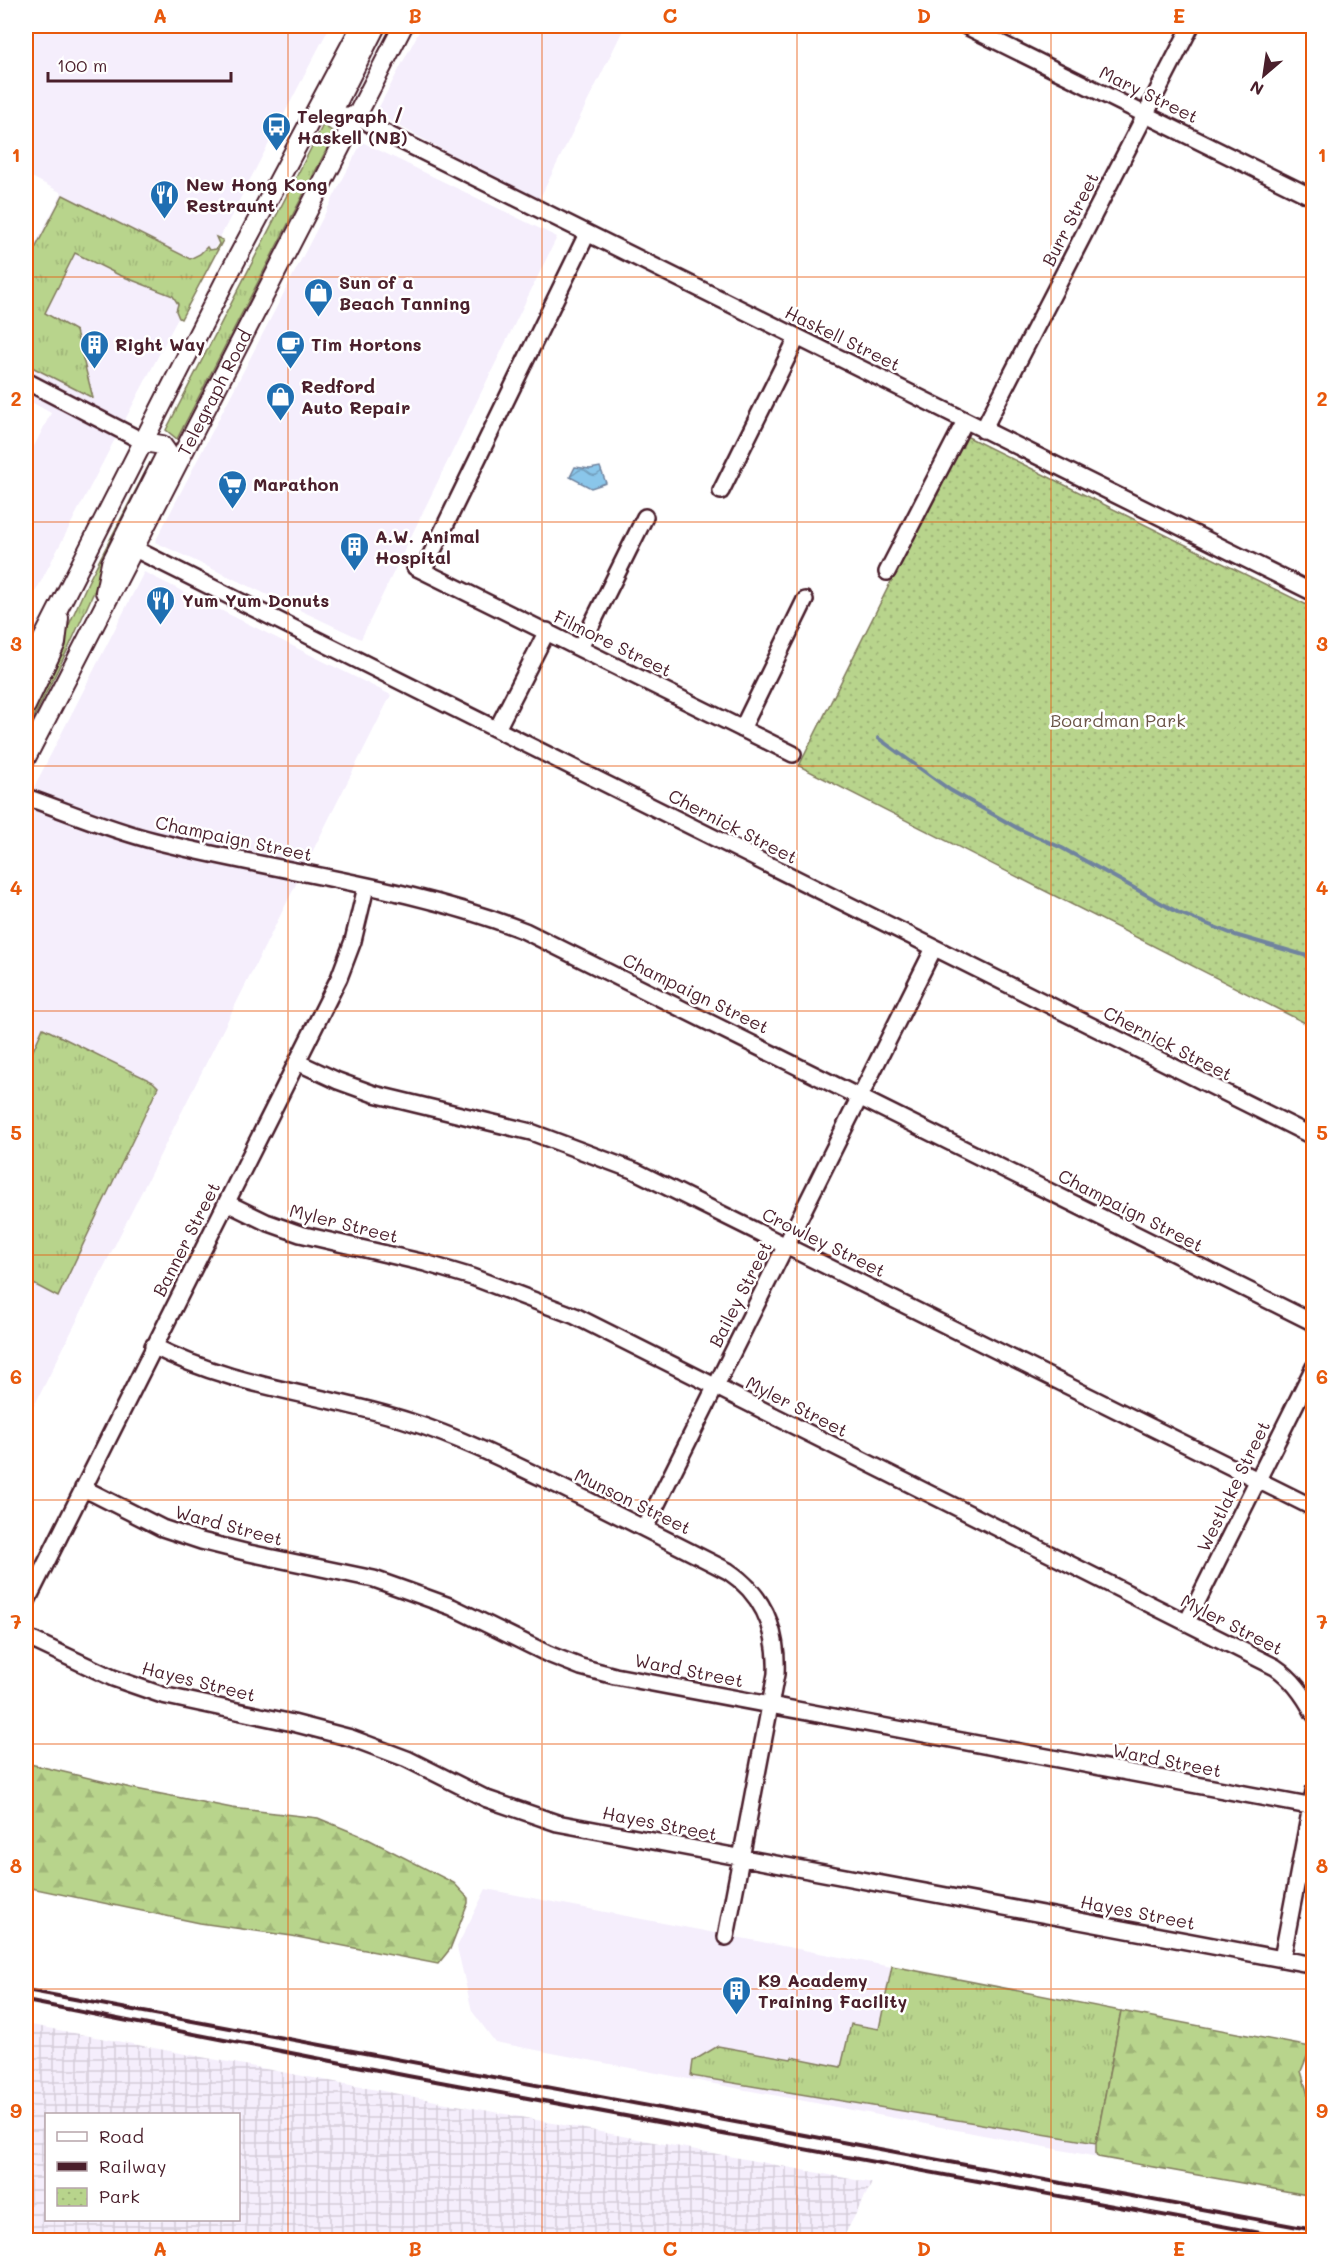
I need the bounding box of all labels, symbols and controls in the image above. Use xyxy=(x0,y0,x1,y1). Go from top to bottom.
text: A xyxy=(153,2,167,28)
text: B xyxy=(408,2,422,28)
text: C xyxy=(663,2,678,28)
text: D xyxy=(917,2,931,28)
text: E xyxy=(1173,2,1185,28)
scale bar xyxy=(48,45,231,83)
north arrow xyxy=(1234,45,1294,105)
text: 100 m xyxy=(57,53,107,77)
street label: Mary Street xyxy=(1096,60,1202,128)
text: N xyxy=(1246,76,1267,101)
place label: Telegraph / Haskell (NB) xyxy=(297,104,408,149)
bus stop icon: Telegraph / Haskell (NB) xyxy=(260,110,292,152)
text: 1 xyxy=(12,141,20,167)
text: 1 xyxy=(1318,141,1326,167)
street label: Burr Street xyxy=(1036,168,1104,270)
place label: New Hong Kong Restraunt xyxy=(186,172,328,217)
restaurant icon: New Hong Kong Restraunt xyxy=(149,178,181,220)
place label: Sun of a Beach Tanning xyxy=(339,270,470,315)
shop icon: Sun of a Beach Tanning xyxy=(302,276,334,318)
street label: Haskell Street xyxy=(781,300,905,376)
street label: Telegraph Road xyxy=(172,325,257,460)
building icon: Right Way xyxy=(78,328,110,370)
cafe icon: Tim Hortons xyxy=(274,328,306,370)
place label: Right Way xyxy=(115,332,206,356)
place label: Tim Hortons xyxy=(311,332,422,356)
place label: Redford Auto Repair xyxy=(301,374,410,419)
shop icon: Redford Auto Repair xyxy=(264,380,296,422)
text: 2 xyxy=(10,385,22,411)
text: 2 xyxy=(1316,385,1328,411)
supermarket icon: Marathon xyxy=(216,468,248,510)
place label: Marathon xyxy=(253,472,339,496)
place label: A.W. Animal Hospital xyxy=(375,524,480,569)
building icon: A.W. Animal Hospital xyxy=(338,530,370,572)
restaurant icon: Yum Yum Donuts xyxy=(145,584,177,626)
place label: Yum Yum Donuts xyxy=(182,588,329,612)
street label: Filmore Street xyxy=(550,604,676,682)
text: 3 xyxy=(10,630,22,656)
text: 3 xyxy=(1316,630,1328,656)
park label: Boardman Park xyxy=(1050,708,1186,732)
street label: Chernick Street xyxy=(664,783,802,869)
street label: Champaign Street xyxy=(153,810,315,866)
text: 4 xyxy=(10,874,23,900)
text: 4 xyxy=(1316,874,1329,900)
street label: Champaign Street xyxy=(619,947,773,1039)
street label: Chernick Street xyxy=(1099,1000,1237,1086)
text: 5 xyxy=(10,1119,22,1145)
text: 5 xyxy=(1316,1119,1328,1145)
street label: Champaign Street xyxy=(1054,1163,1208,1257)
street label: Banner Street xyxy=(147,1178,225,1300)
street label: Myler Street xyxy=(287,1198,401,1248)
street label: Crowley Street xyxy=(758,1202,890,1282)
street label: Bailey Street xyxy=(703,1237,777,1351)
text: 6 xyxy=(10,1363,22,1389)
text: 6 xyxy=(1316,1363,1328,1389)
street label: Myler Street xyxy=(742,1370,852,1442)
street label: Westlake Street xyxy=(1191,1416,1275,1556)
street label: Munson Street xyxy=(571,1462,695,1540)
street label: Ward Street xyxy=(173,1499,285,1551)
street label: Myler Street xyxy=(1177,1588,1287,1660)
text: 7 xyxy=(10,1608,22,1634)
text: 7 xyxy=(1316,1608,1328,1634)
street label: Ward Street xyxy=(632,1648,746,1692)
street label: Hayes Street xyxy=(140,1655,258,1707)
street label: Ward Street xyxy=(1110,1738,1224,1782)
street label: Hayes Street xyxy=(601,1800,719,1846)
text: 8 xyxy=(10,1852,22,1878)
text: 8 xyxy=(1316,1852,1328,1878)
street label: Hayes Street xyxy=(1079,1889,1197,1935)
place label: K9 Academy Training Facility xyxy=(758,1968,907,2013)
building icon: K9 Academy Training Facility xyxy=(721,1974,753,2016)
text: 9 xyxy=(10,2097,22,2123)
text: 9 xyxy=(1316,2097,1328,2123)
legend xyxy=(45,2113,240,2221)
text: Road xyxy=(99,2124,144,2148)
text: Railway xyxy=(99,2154,166,2178)
text: Park xyxy=(99,2184,140,2208)
text: A xyxy=(153,2235,167,2261)
text: B xyxy=(408,2235,422,2261)
text: C xyxy=(663,2235,678,2261)
text: D xyxy=(917,2235,931,2261)
text: E xyxy=(1173,2235,1185,2261)

